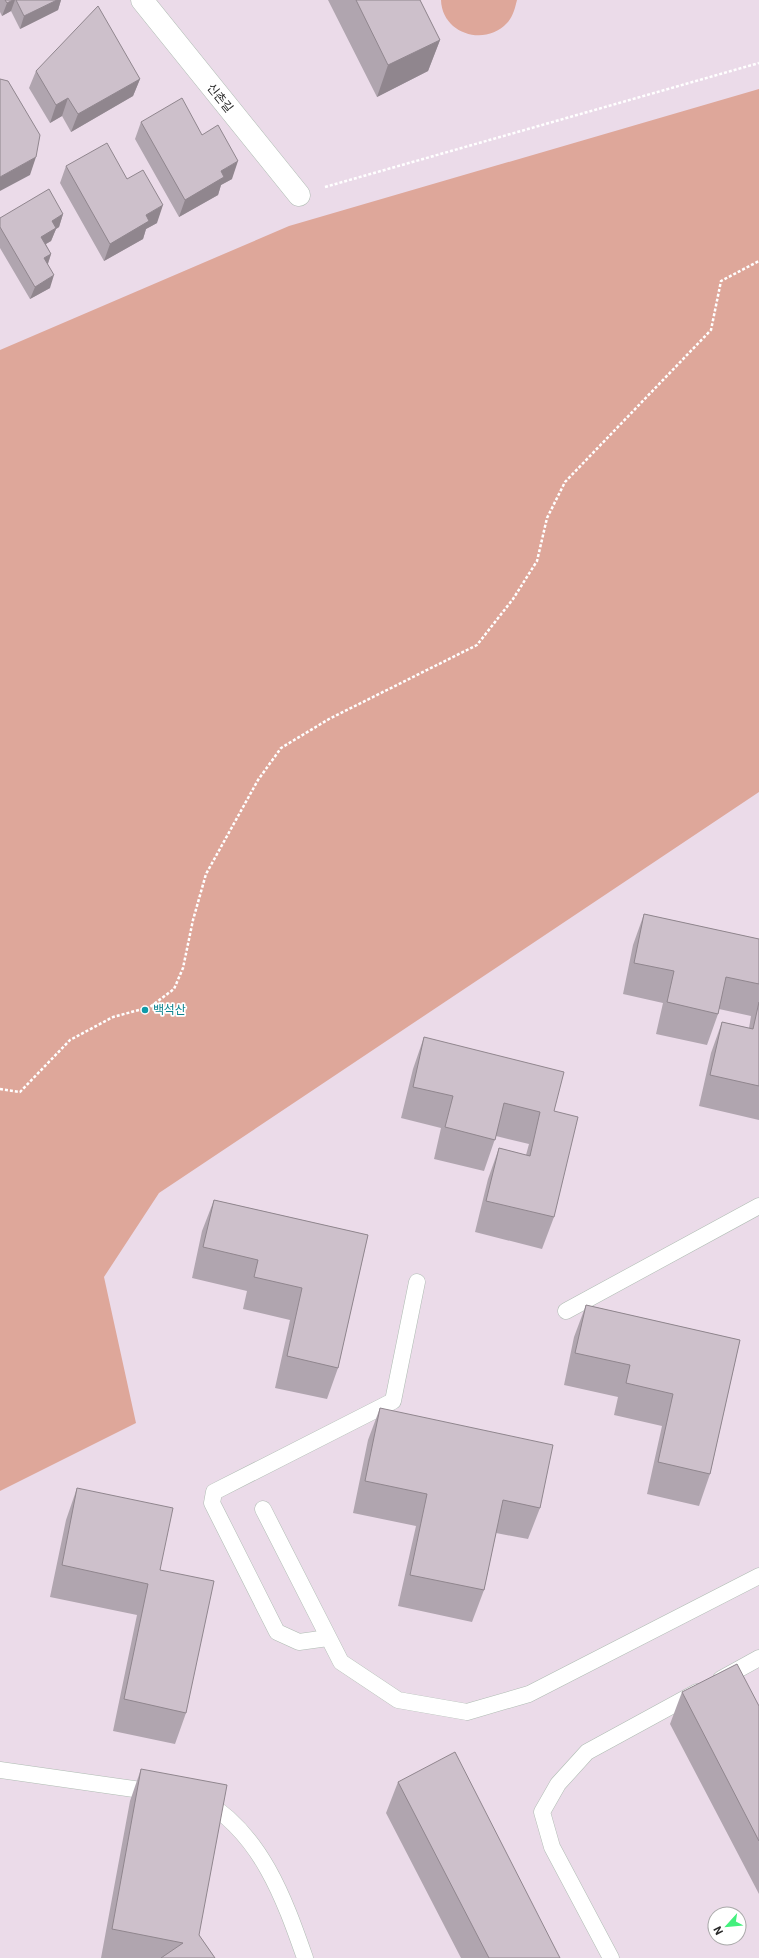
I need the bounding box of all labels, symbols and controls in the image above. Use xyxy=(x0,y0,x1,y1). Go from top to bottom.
street label: 신촌길 xyxy=(204,81,236,115)
place label: 백석산 xyxy=(153,1003,186,1017)
marker: 백석산 xyxy=(140,1005,150,1015)
north arrow xyxy=(707,1906,747,1946)
text: N xyxy=(711,1924,726,1937)

